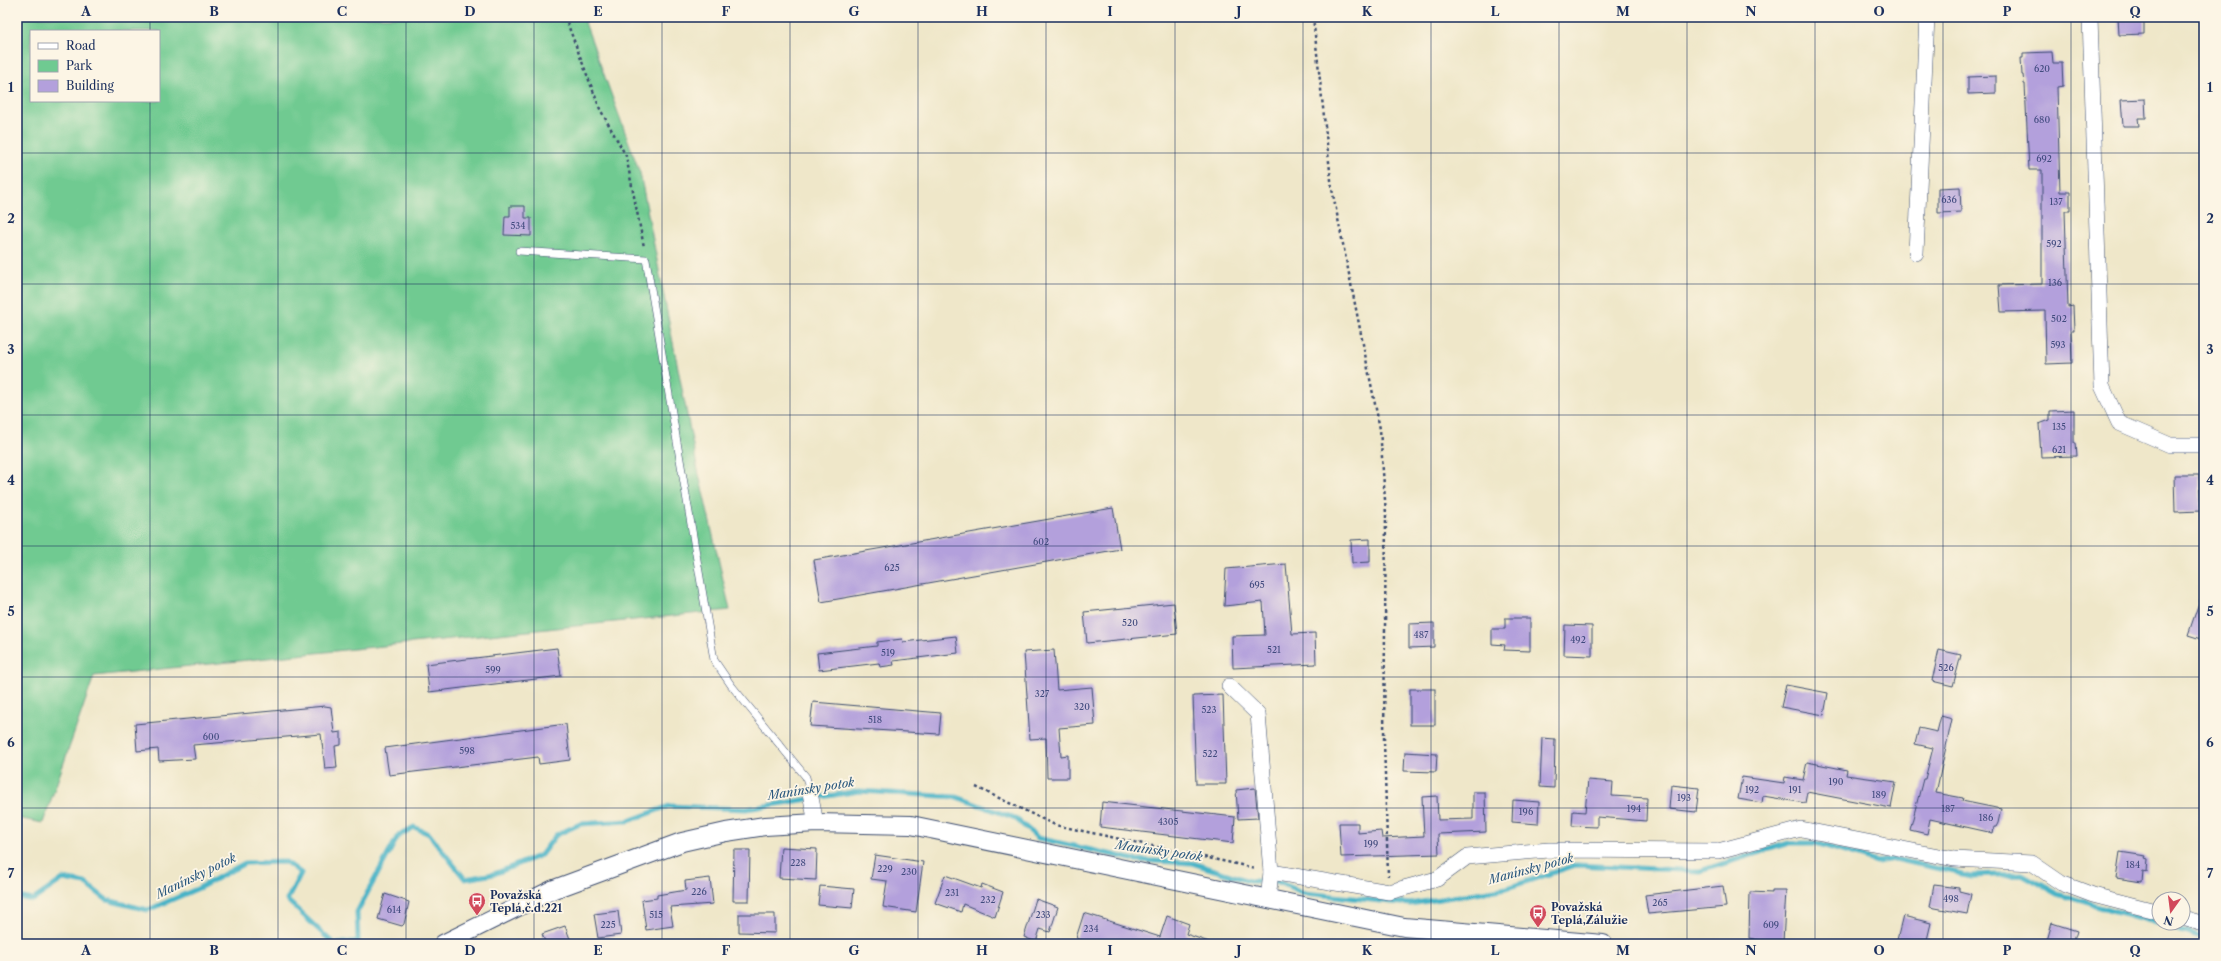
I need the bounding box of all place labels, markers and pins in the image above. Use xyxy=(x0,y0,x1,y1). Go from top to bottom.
place label: Považská Teplá,č.d.221 xyxy=(490,888,562,915)
bus stop icon: Považská Teplá,č.d.221 xyxy=(467,891,487,916)
place label: Považská Teplá,Zálužie xyxy=(1551,900,1628,927)
bus stop icon: Považská Teplá,Zálužie xyxy=(1528,903,1548,928)

